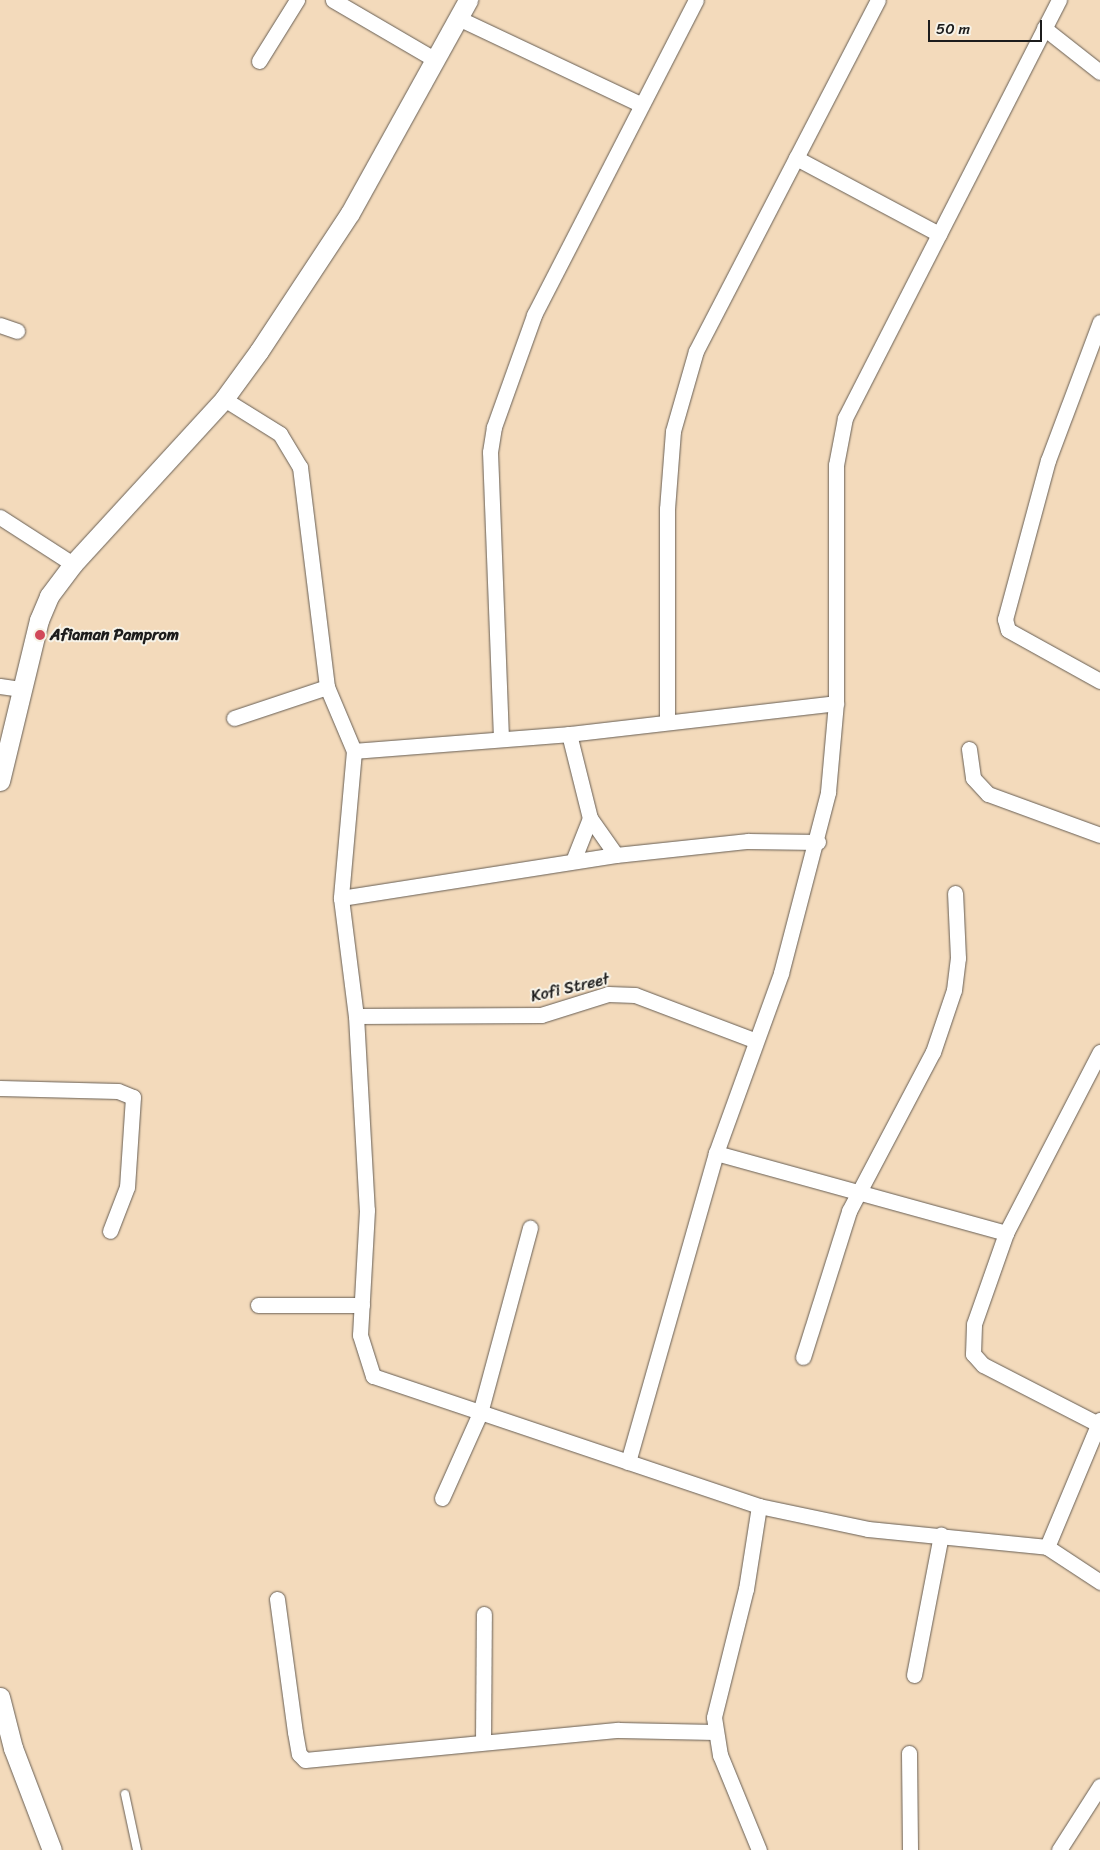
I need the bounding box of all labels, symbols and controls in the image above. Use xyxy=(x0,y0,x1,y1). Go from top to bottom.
scale bar xyxy=(930,10,1044,42)
text: 50 m xyxy=(936,16,970,42)
place label: Afiaman Pamprom xyxy=(50,625,179,645)
marker: Afiaman Pamprom xyxy=(34,629,46,641)
street label: Kofi Street xyxy=(529,970,611,1006)

